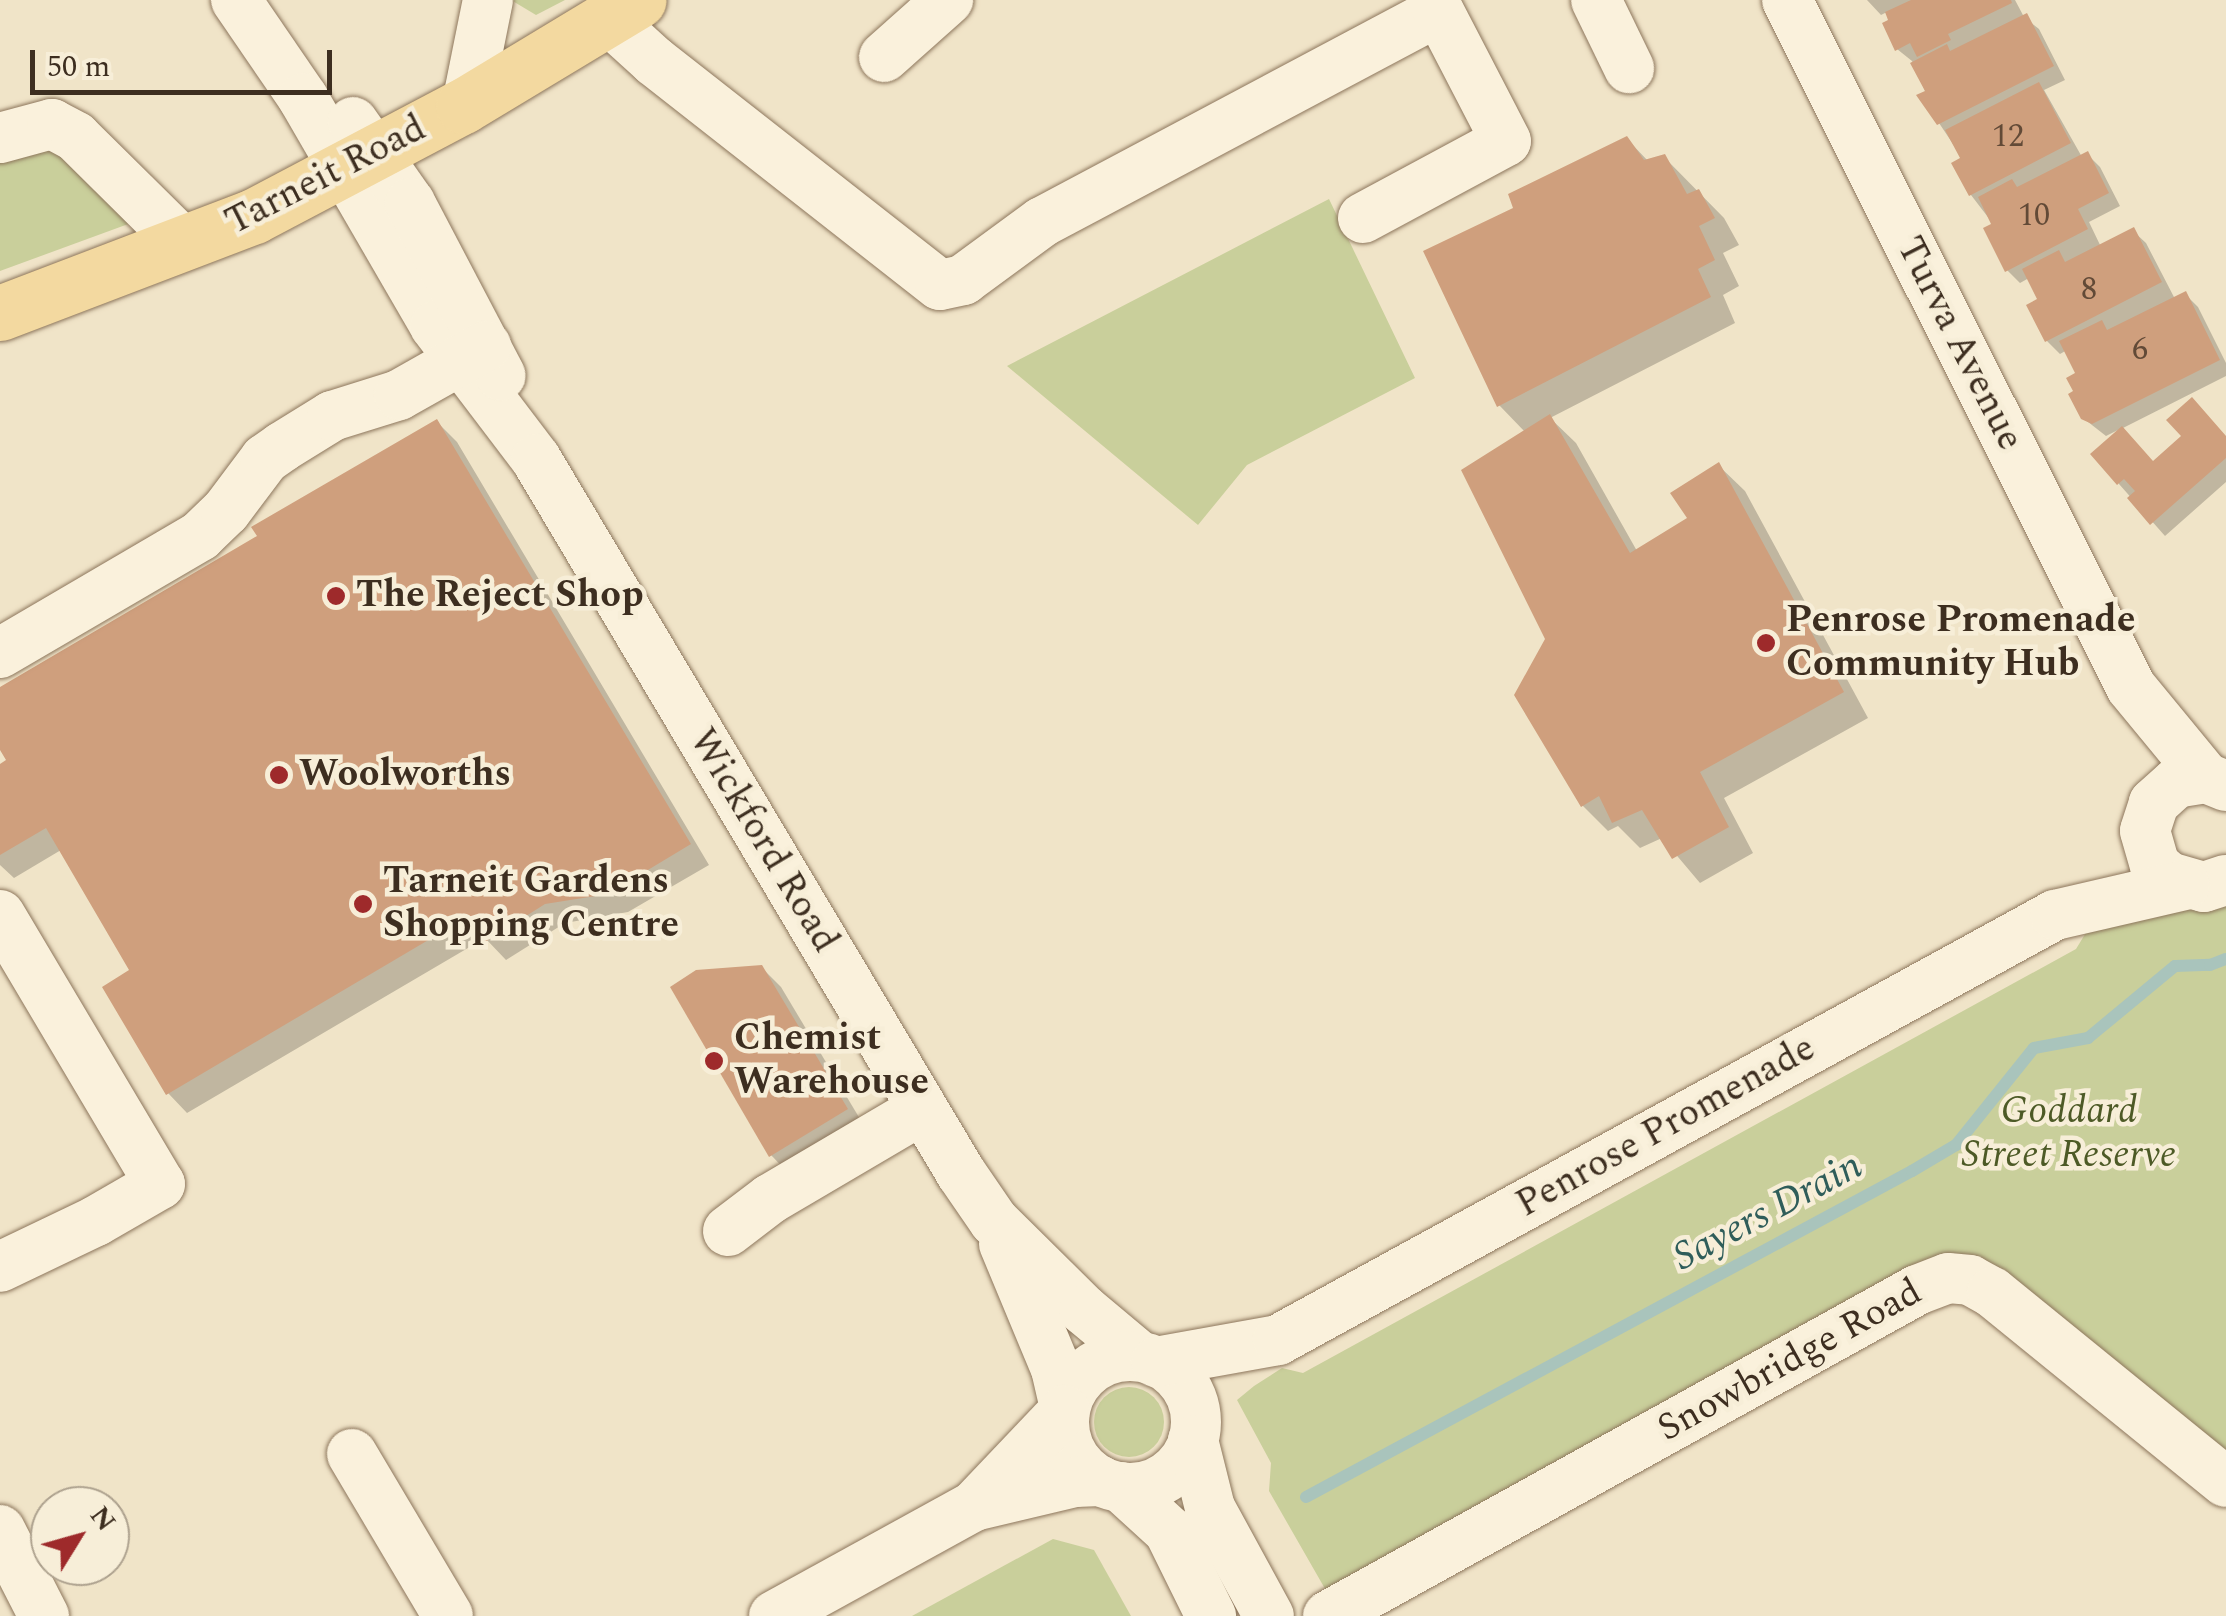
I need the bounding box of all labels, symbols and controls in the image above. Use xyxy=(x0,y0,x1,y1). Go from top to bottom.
scale bar xyxy=(35,30,338,92)
text: 50 m xyxy=(47,44,110,90)
street label: Tarneit Road xyxy=(218,106,434,246)
house number: 12 xyxy=(1992,118,2024,156)
house number: 10 xyxy=(2018,197,2050,235)
street label: Turva Avenue xyxy=(1886,230,2032,458)
house number: 8 xyxy=(2081,271,2097,309)
house number: 6 xyxy=(2132,331,2148,369)
place label: The Reject Shop xyxy=(356,573,644,619)
marker: The Reject Shop xyxy=(325,585,347,607)
place label: Penrose Promenade Community Hub xyxy=(1786,598,2136,688)
marker: Penrose Promenade Community Hub xyxy=(1755,632,1777,654)
street label: Wickford Road xyxy=(678,721,848,961)
place label: Woolworths xyxy=(299,752,511,798)
marker: Woolworths xyxy=(268,764,290,786)
place label: Tarneit Gardens Shopping Centre xyxy=(383,859,679,948)
marker: Tarneit Gardens Shopping Centre xyxy=(352,893,374,915)
place label: Chemist Warehouse xyxy=(734,1016,929,1106)
street label: Penrose Promenade xyxy=(1509,1026,1823,1228)
marker: Chemist Warehouse xyxy=(703,1050,725,1072)
park label: Goddard Street Reserve xyxy=(1962,1089,2176,1178)
water label: Sayers Drain xyxy=(1665,1142,1871,1282)
street label: Snowbridge Road xyxy=(1650,1270,1930,1452)
north arrow xyxy=(30,1486,130,1586)
text: N xyxy=(79,1497,127,1541)

